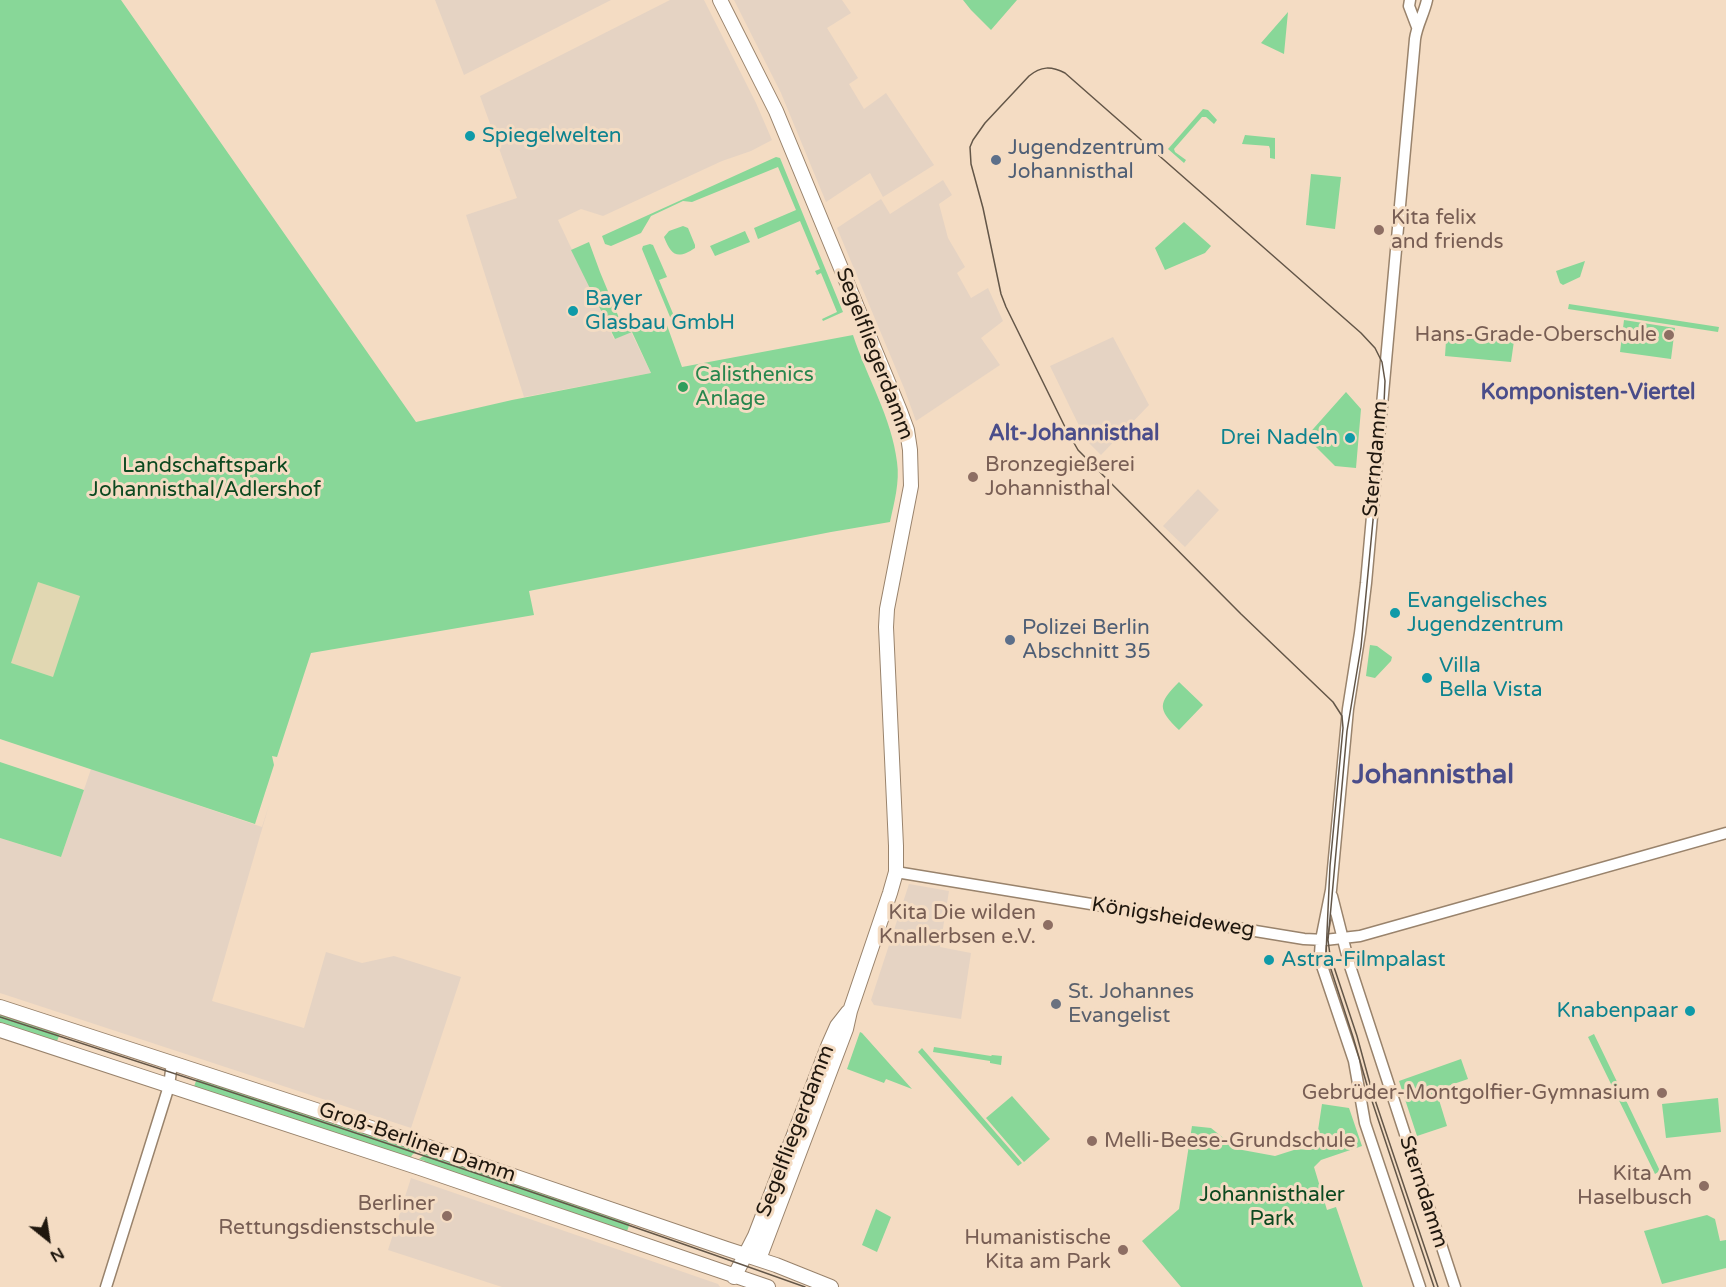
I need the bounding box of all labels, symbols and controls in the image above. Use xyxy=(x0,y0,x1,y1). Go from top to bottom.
place label: Spiegelwelten xyxy=(482,123,622,149)
marker: Spiegelwelten xyxy=(463,129,477,143)
place label: Jugendzentrum Johannisthal xyxy=(1008,135,1165,185)
marker: Jugendzentrum Johannisthal xyxy=(989,153,1003,167)
place label: Kita felix and friends xyxy=(1391,205,1504,255)
marker: Kita felix and friends xyxy=(1372,223,1386,237)
street label: Segelfliegerdamm xyxy=(830,264,918,444)
place label: Bayer Glasbau GmbH xyxy=(585,286,735,336)
marker: Bayer Glasbau GmbH xyxy=(566,304,580,318)
place label: Hans-Grade-Oberschule xyxy=(1415,322,1657,348)
marker: Hans-Grade-Oberschule xyxy=(1662,328,1676,342)
place label: Calisthenics Anlage xyxy=(695,362,814,412)
marker: Calisthenics Anlage xyxy=(676,380,690,394)
district label: Komponisten-Viertel xyxy=(1481,380,1695,406)
street label: Sterndamm xyxy=(1358,400,1394,518)
district label: Alt-Johannisthal xyxy=(989,421,1159,447)
place label: Drei Nadeln xyxy=(1220,425,1338,451)
marker: Drei Nadeln xyxy=(1343,431,1357,445)
place label: Bronzegießerei Johannisthal xyxy=(985,452,1135,502)
park label: Landschaftspark Johannisthal/Adlershof xyxy=(89,453,321,503)
marker: Bronzegießerei Johannisthal xyxy=(966,470,980,484)
place label: Evangelisches Jugendzentrum xyxy=(1407,588,1564,638)
marker: Evangelisches Jugendzentrum xyxy=(1388,606,1402,620)
place label: Polizei Berlin Abschnitt 35 xyxy=(1022,615,1151,665)
marker: Polizei Berlin Abschnitt 35 xyxy=(1003,633,1017,647)
place label: Villa Bella Vista xyxy=(1439,653,1542,703)
marker: Villa Bella Vista xyxy=(1420,671,1434,685)
district label: Johannisthal xyxy=(1352,760,1514,792)
street label: Königsheideweg xyxy=(1090,893,1256,943)
place label: Kita Die wilden Knallerbsen e.V. xyxy=(879,900,1036,950)
marker: Kita Die wilden Knallerbsen e.V. xyxy=(1041,918,1055,932)
place label: Astra-Filmpalast xyxy=(1281,947,1445,973)
marker: Astra-Filmpalast xyxy=(1262,953,1276,967)
place label: St. Johannes Evangelist xyxy=(1068,979,1194,1029)
marker: St. Johannes Evangelist xyxy=(1049,997,1063,1011)
place label: Knabenpaar xyxy=(1557,998,1678,1024)
marker: Knabenpaar xyxy=(1683,1004,1697,1018)
street label: Segelfliegerdamm xyxy=(752,1041,840,1221)
place label: Gebrüder-Montgolfier-Gymnasium xyxy=(1302,1080,1650,1106)
marker: Gebrüder-Montgolfier-Gymnasium xyxy=(1655,1086,1669,1100)
street label: Groß-Berliner Damm xyxy=(315,1097,519,1189)
place label: Melli-Beese-Grundschule xyxy=(1104,1128,1356,1154)
street label: Sterndamm xyxy=(1393,1133,1453,1251)
marker: Melli-Beese-Grundschule xyxy=(1085,1134,1099,1148)
place label: Kita Am Haselbusch xyxy=(1577,1161,1692,1211)
marker: Kita Am Haselbusch xyxy=(1697,1179,1711,1193)
park label: Johannisthaler Park xyxy=(1199,1182,1345,1232)
place label: Berliner Rettungsdienstschule xyxy=(218,1191,435,1241)
north arrow xyxy=(18,1209,78,1269)
marker: Berliner Rettungsdienstschule xyxy=(440,1209,454,1223)
place label: Humanistische Kita am Park xyxy=(964,1225,1111,1275)
text: N xyxy=(46,1243,68,1266)
marker: Humanistische Kita am Park xyxy=(1116,1243,1130,1257)

